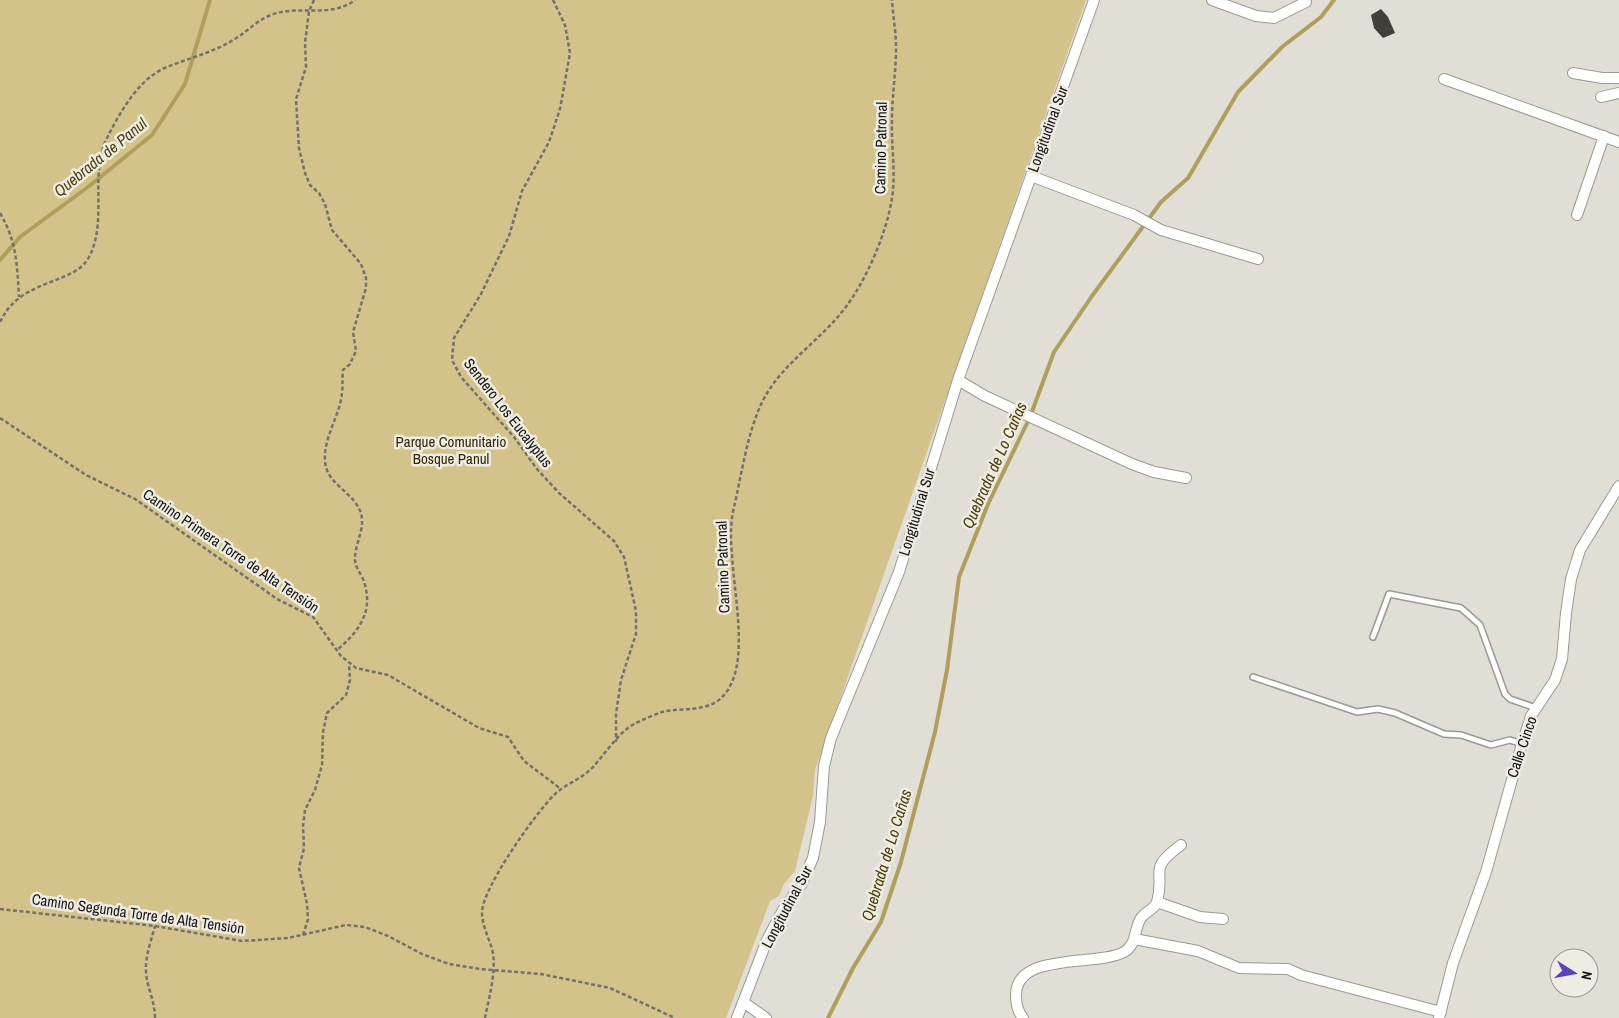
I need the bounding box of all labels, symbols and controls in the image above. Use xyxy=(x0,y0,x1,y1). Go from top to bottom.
street label: Longitudinal Sur xyxy=(1022,83,1073,175)
street label: Camino Patronal xyxy=(869,102,892,194)
water label: Quebrada de Panul xyxy=(49,112,152,201)
street label: Sendero Los Eucalyptus xyxy=(459,354,558,472)
water label: Quebrada de Lo Cañas xyxy=(956,398,1032,532)
park label: Parque Comunitario Bosque Panul xyxy=(396,431,507,469)
street label: Longitudinal Sur xyxy=(893,466,940,558)
street label: Camino Primera Torre de Alta Tensión xyxy=(139,484,324,618)
street label: Camino Patronal xyxy=(710,521,735,614)
street label: Calle Cinco xyxy=(1501,713,1542,780)
water label: Quebrada de Lo Cañas xyxy=(856,786,917,923)
street label: Longitudinal Sur xyxy=(756,862,817,952)
street label: Camino Segunda Torre de Alta Tensión xyxy=(31,888,246,939)
north arrow xyxy=(1549,948,1599,998)
text: N xyxy=(1577,970,1596,981)

